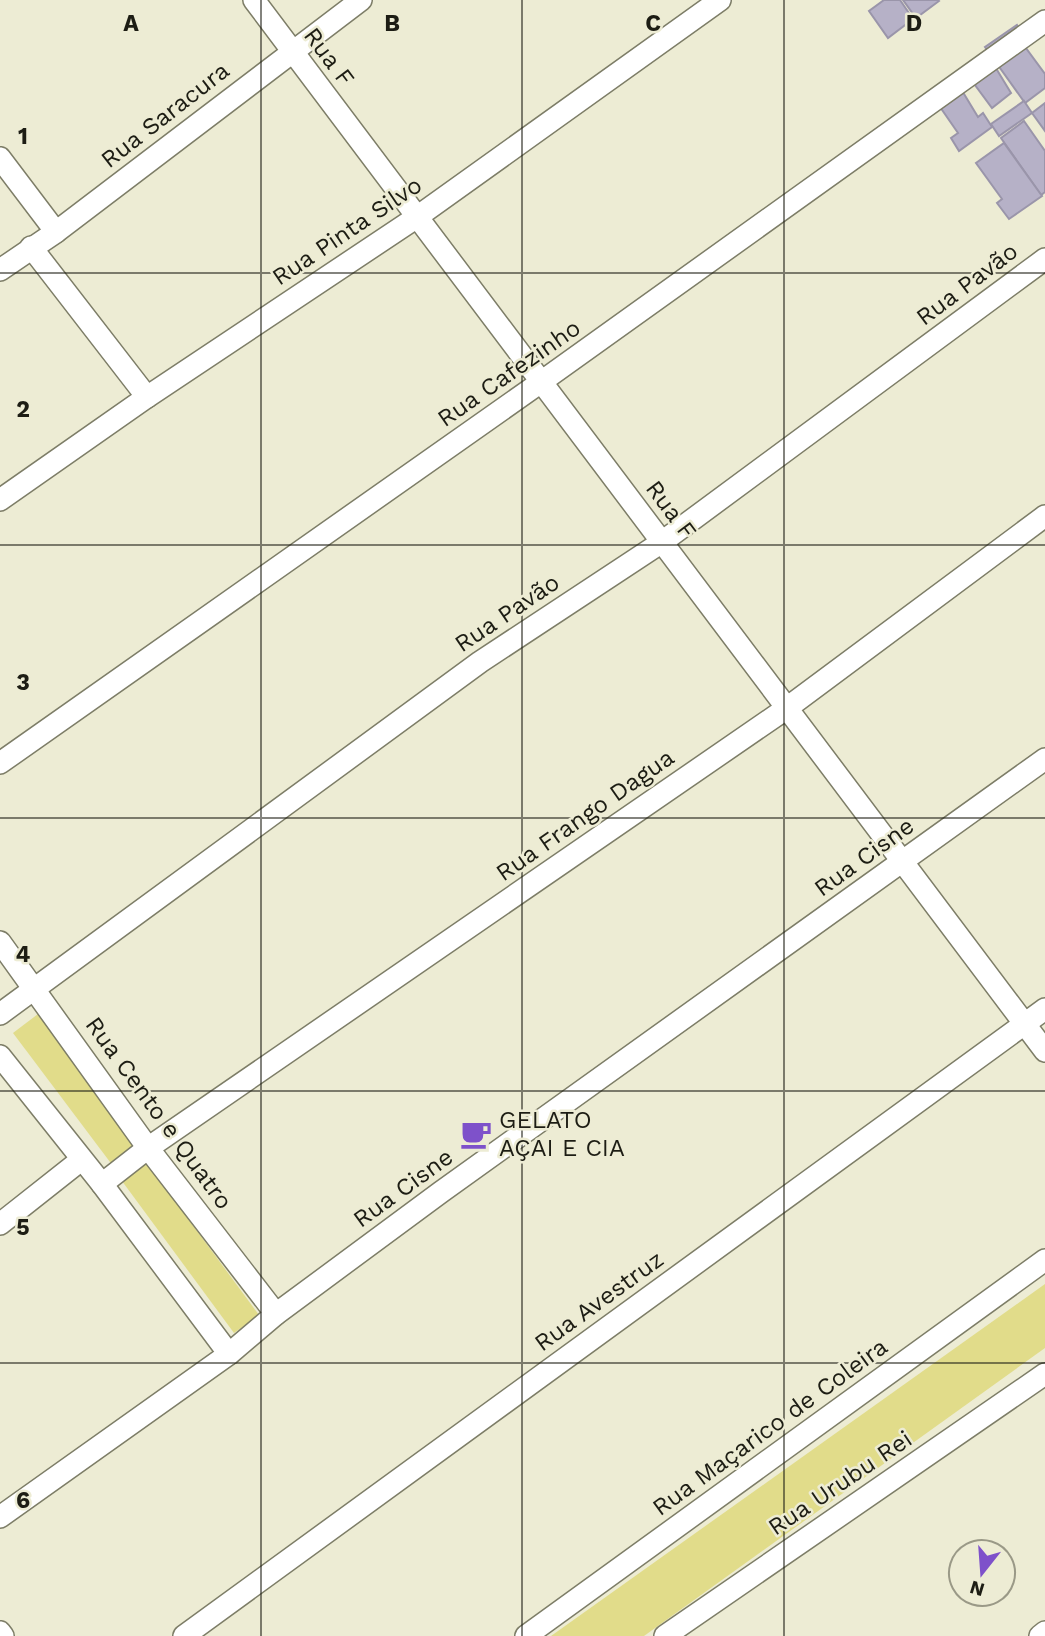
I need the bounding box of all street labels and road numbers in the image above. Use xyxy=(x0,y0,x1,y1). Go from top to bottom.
street label: Rua F xyxy=(298,22,360,92)
street label: Rua Saracura xyxy=(95,56,235,174)
street label: Rua Pinta Silvo xyxy=(267,171,427,291)
street label: Rua Pavão xyxy=(911,237,1023,331)
street label: Rua Cafezinho xyxy=(432,313,586,433)
street label: Rua F xyxy=(640,475,702,545)
street label: Rua Pavão xyxy=(450,568,564,658)
street label: Rua Frango Dagua xyxy=(491,743,679,887)
street label: Rua Cisne xyxy=(809,812,919,902)
street label: Rua Cento e Quatro xyxy=(80,1011,238,1215)
street label: Rua Cisne xyxy=(348,1143,458,1233)
street label: Rua Avestruz xyxy=(529,1245,669,1357)
street label: Rua Maçarico de Coleira xyxy=(647,1332,893,1522)
street label: Rua Urubu Rei xyxy=(763,1425,917,1541)

